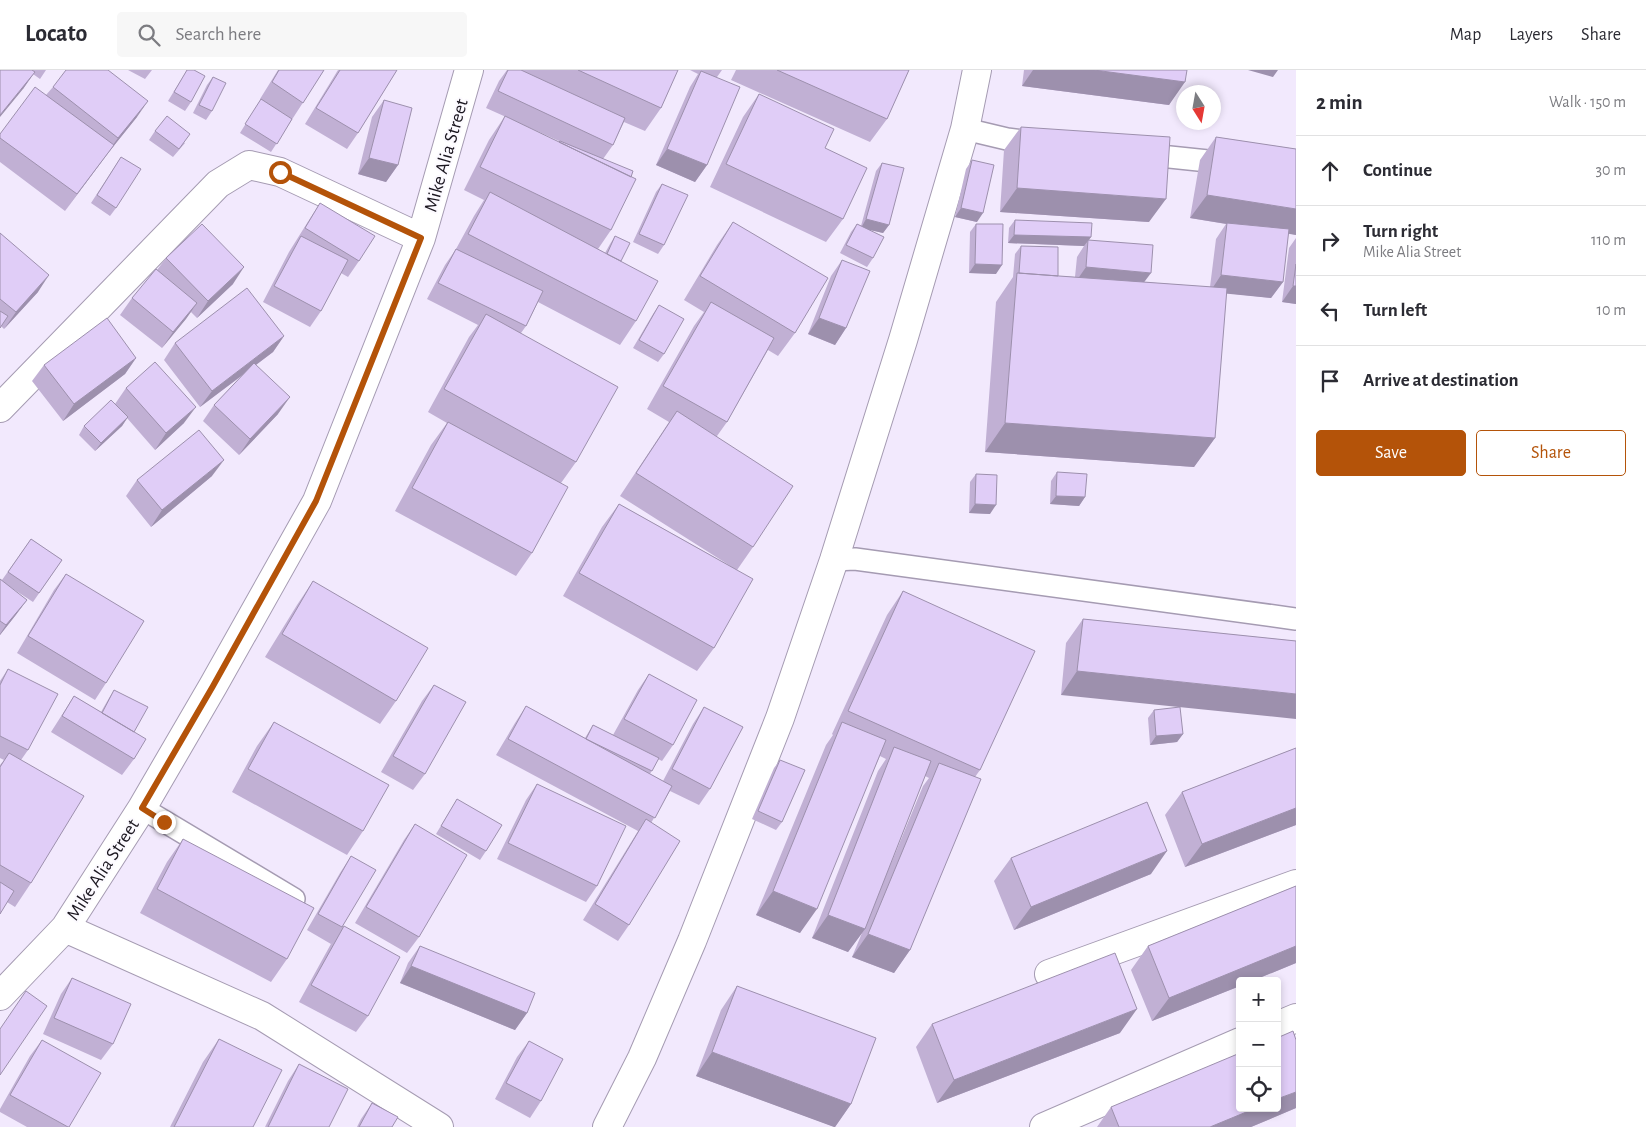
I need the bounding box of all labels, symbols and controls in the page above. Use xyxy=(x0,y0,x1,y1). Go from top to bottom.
search box xyxy=(117,12,467,57)
icon: search xyxy=(135,21,163,49)
text: Locato xyxy=(25,22,87,46)
text: Search here xyxy=(175,25,261,44)
text: Map xyxy=(1450,26,1481,44)
text: Layers xyxy=(1509,26,1553,44)
text: Share xyxy=(1581,26,1621,44)
north arrow xyxy=(1176,85,1221,130)
text: 2 min xyxy=(1316,92,1363,113)
text: Walk · 150 m xyxy=(1549,94,1626,110)
street label: Mike Alia Street xyxy=(421,97,472,214)
icon: ahead xyxy=(1316,157,1344,185)
route start xyxy=(269,161,292,184)
text: Continue xyxy=(1363,161,1432,180)
text: 30 m xyxy=(1596,162,1626,178)
text: Turn right xyxy=(1363,222,1438,241)
icon: right xyxy=(1316,227,1344,255)
text: 110 m xyxy=(1591,232,1626,248)
text: Mike Alia Street xyxy=(1363,244,1461,260)
icon: left xyxy=(1316,297,1344,325)
text: Turn left xyxy=(1363,301,1427,320)
text: 10 m xyxy=(1597,302,1626,318)
icon: arrive xyxy=(1316,367,1344,395)
text: Arrive at destination xyxy=(1363,371,1519,390)
button: Save xyxy=(1316,430,1466,476)
button: Share xyxy=(1476,430,1626,476)
route end xyxy=(153,811,176,834)
street label: Mike Alia Street xyxy=(63,816,143,924)
map controls xyxy=(1236,977,1281,1112)
button: + xyxy=(1236,977,1281,1022)
button: − xyxy=(1236,1022,1281,1067)
button: locate xyxy=(1236,1067,1281,1112)

